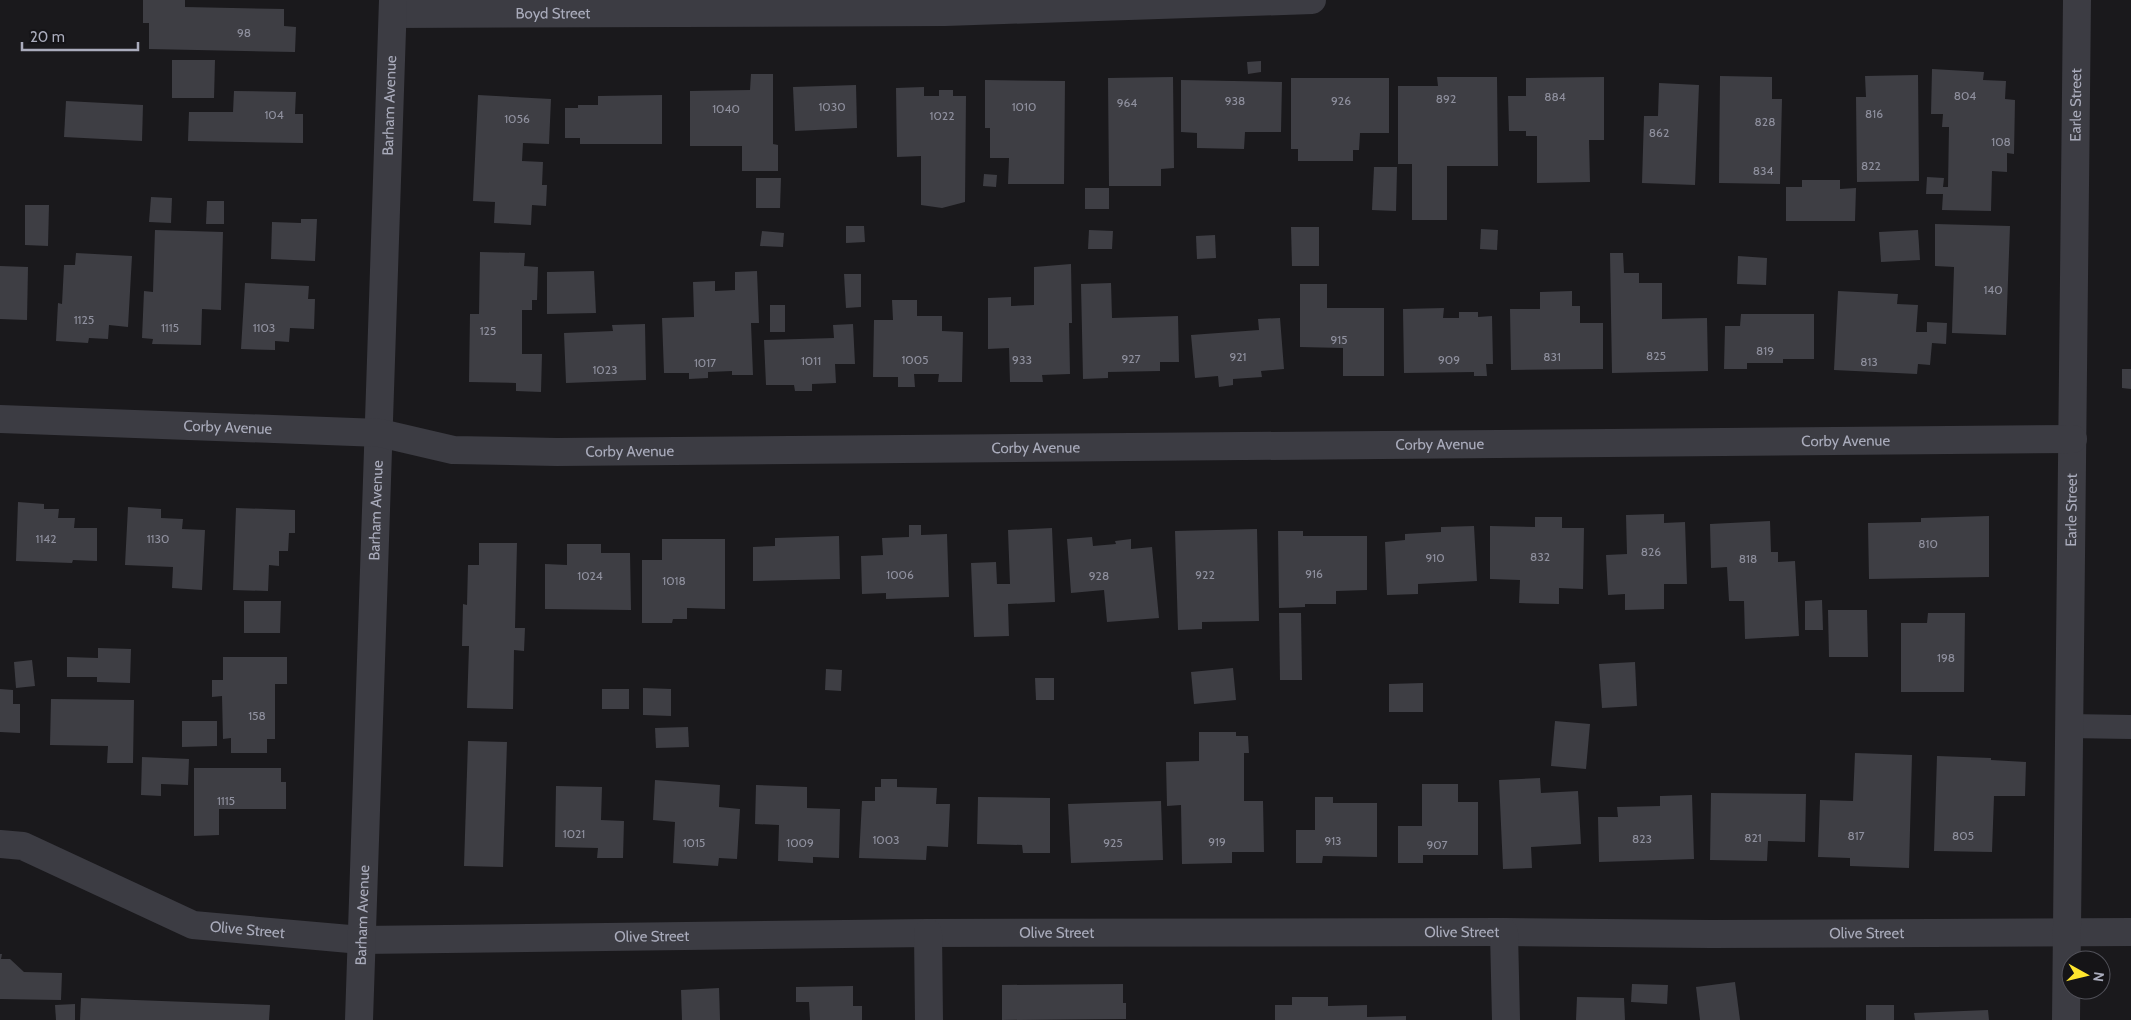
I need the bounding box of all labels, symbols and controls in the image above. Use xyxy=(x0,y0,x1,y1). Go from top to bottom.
street label: Boyd Street xyxy=(516,4,590,23)
scale bar xyxy=(22,20,139,52)
house number: 98 xyxy=(237,25,251,40)
text: 20 m xyxy=(30,28,65,46)
street label: Barham Avenue xyxy=(379,55,400,156)
street label: Earle Street xyxy=(2066,68,2085,142)
house number: 804 xyxy=(1954,88,1976,103)
house number: 884 xyxy=(1544,89,1566,104)
house number: 892 xyxy=(1436,91,1456,106)
house number: 938 xyxy=(1225,93,1245,108)
house number: 926 xyxy=(1331,93,1351,108)
house number: 964 xyxy=(1117,95,1137,110)
house number: 1030 xyxy=(818,99,846,114)
house number: 1010 xyxy=(1012,99,1036,114)
house number: 1040 xyxy=(712,101,740,116)
house number: 816 xyxy=(1865,106,1883,121)
house number: 104 xyxy=(264,107,284,122)
house number: 1022 xyxy=(930,108,954,123)
house number: 1056 xyxy=(504,111,530,126)
house number: 828 xyxy=(1755,114,1775,129)
house number: 862 xyxy=(1649,125,1669,140)
house number: 108 xyxy=(1991,134,2011,149)
house number: 822 xyxy=(1861,158,1881,173)
house number: 834 xyxy=(1753,163,1773,178)
house number: 140 xyxy=(1983,282,2003,297)
house number: 1125 xyxy=(74,312,94,327)
house number: 1115 xyxy=(161,320,179,335)
house number: 1103 xyxy=(253,320,275,335)
house number: 125 xyxy=(480,323,496,338)
house number: 915 xyxy=(1330,332,1348,347)
house number: 819 xyxy=(1756,343,1774,358)
house number: 825 xyxy=(1646,348,1666,363)
house number: 921 xyxy=(1229,349,1247,364)
house number: 831 xyxy=(1543,349,1561,364)
house number: 927 xyxy=(1121,351,1141,366)
house number: 1005 xyxy=(901,352,929,367)
house number: 933 xyxy=(1012,352,1032,367)
house number: 909 xyxy=(1438,352,1460,367)
house number: 1011 xyxy=(801,353,821,368)
house number: 813 xyxy=(1860,354,1878,369)
house number: 1017 xyxy=(694,355,716,370)
house number: 1023 xyxy=(592,362,618,377)
street label: Corby Avenue xyxy=(183,417,273,438)
street label: Corby Avenue xyxy=(1801,432,1890,450)
street label: Corby Avenue xyxy=(1395,435,1485,454)
street label: Corby Avenue xyxy=(991,439,1081,457)
street label: Corby Avenue xyxy=(585,442,675,461)
street label: Barham Avenue xyxy=(365,459,387,561)
street label: Earle Street xyxy=(2062,473,2081,547)
house number: 1142 xyxy=(35,531,57,546)
house number: 1130 xyxy=(147,531,169,546)
house number: 810 xyxy=(1918,536,1938,551)
house number: 826 xyxy=(1641,544,1661,559)
house number: 832 xyxy=(1530,549,1550,564)
house number: 910 xyxy=(1425,550,1445,565)
house number: 818 xyxy=(1739,551,1757,566)
house number: 916 xyxy=(1305,566,1323,581)
house number: 1006 xyxy=(886,567,914,582)
house number: 922 xyxy=(1195,567,1215,582)
house number: 1024 xyxy=(577,568,603,583)
house number: 928 xyxy=(1089,568,1109,583)
house number: 1018 xyxy=(662,573,686,588)
house number: 198 xyxy=(1937,650,1955,665)
house number: 158 xyxy=(248,708,266,723)
house number: 1115 xyxy=(217,793,235,808)
house number: 1021 xyxy=(563,826,585,841)
house number: 817 xyxy=(1847,828,1865,843)
house number: 805 xyxy=(1952,828,1974,843)
house number: 821 xyxy=(1744,830,1762,845)
house number: 823 xyxy=(1632,831,1652,846)
house number: 1003 xyxy=(872,832,900,847)
house number: 913 xyxy=(1324,833,1342,848)
house number: 919 xyxy=(1208,834,1226,849)
house number: 1015 xyxy=(683,835,705,850)
house number: 1009 xyxy=(786,835,814,850)
house number: 925 xyxy=(1103,835,1123,850)
house number: 907 xyxy=(1426,837,1448,852)
street label: Barham Avenue xyxy=(352,864,373,966)
street label: Olive Street xyxy=(209,918,285,942)
street label: Olive Street xyxy=(1424,923,1499,941)
street label: Olive Street xyxy=(1019,924,1094,942)
street label: Olive Street xyxy=(1829,924,1904,942)
street label: Olive Street xyxy=(614,927,689,946)
north arrow xyxy=(2061,950,2111,1000)
text: N xyxy=(2089,971,2108,983)

